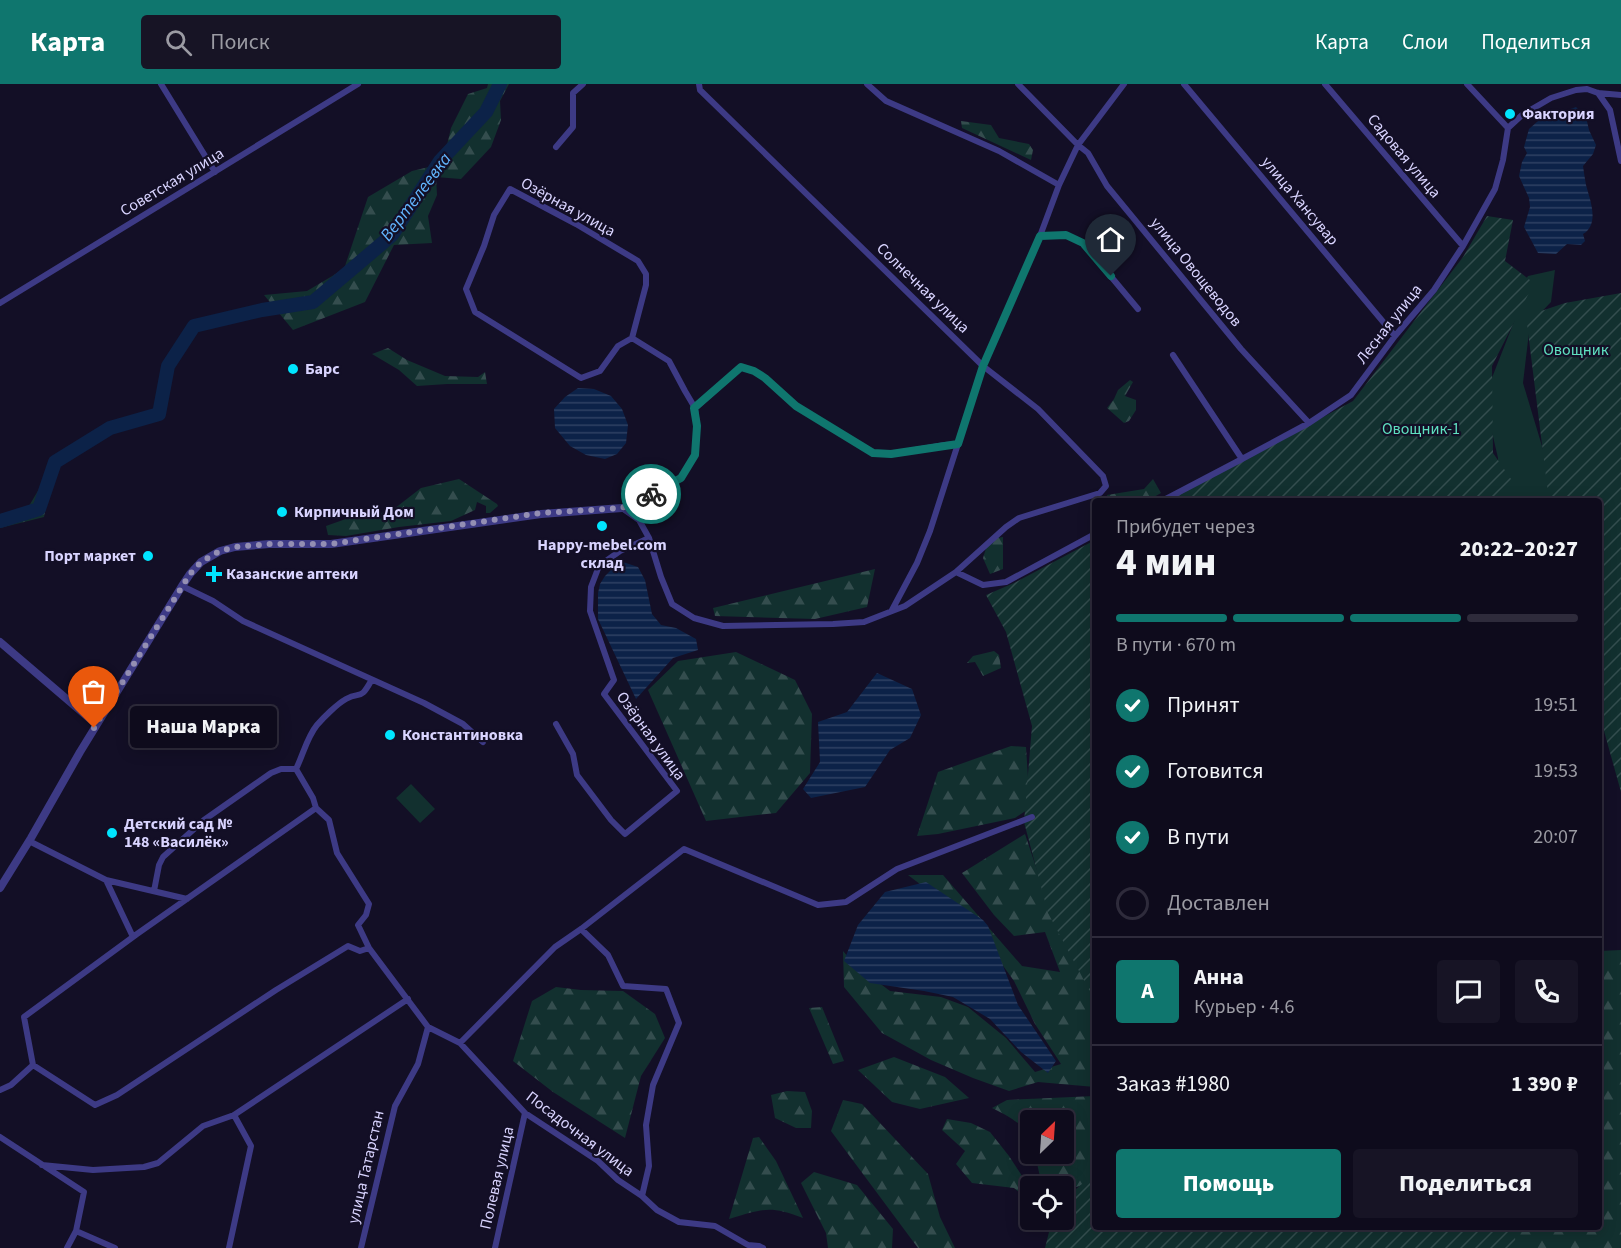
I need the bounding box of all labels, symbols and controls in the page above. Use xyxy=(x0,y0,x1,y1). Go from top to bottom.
search box xyxy=(141,15,561,69)
text: Карта xyxy=(30,22,105,62)
icon: search xyxy=(162,26,195,59)
text: Поиск xyxy=(210,26,270,58)
text: Карта xyxy=(1315,27,1369,57)
text: Слои xyxy=(1402,27,1448,57)
text: Поделиться xyxy=(1481,27,1591,57)
place label: Фактория xyxy=(1522,103,1594,125)
marker: Фактория xyxy=(1503,107,1517,121)
street label: Садовая улица xyxy=(1362,109,1446,203)
street label: Советская улица xyxy=(116,142,228,222)
water label: Вертелеевка xyxy=(374,147,458,246)
street label: улица Хансувар xyxy=(1256,152,1344,250)
street label: Озёрная улица xyxy=(517,172,619,242)
street label: улица Овощеводов xyxy=(1145,213,1247,331)
pin xyxy=(1085,214,1136,276)
icon: home xyxy=(1094,223,1127,256)
street label: Солнечная улица xyxy=(872,238,974,338)
street label: Лесная улица xyxy=(1351,280,1427,368)
park label: Овощник xyxy=(1543,339,1609,361)
place label: Барс xyxy=(305,358,340,380)
marker: Барс xyxy=(286,362,300,376)
park label: Овощник-1 xyxy=(1382,418,1460,440)
courier xyxy=(621,464,681,524)
icon: bike xyxy=(635,478,668,511)
place label: Кирпичный Дом xyxy=(294,501,414,523)
marker: Кирпичный Дом xyxy=(275,505,289,519)
text: Прибудет через xyxy=(1116,513,1255,541)
marker: Happy-mebel.com склад xyxy=(595,519,609,533)
text: 20:22–20:27 xyxy=(1460,533,1578,565)
place label: Happy-mebel.com склад xyxy=(537,534,667,574)
text: 4 мин xyxy=(1116,535,1216,591)
place label: Порт маркет xyxy=(44,545,136,567)
marker: Порт маркет xyxy=(141,549,155,563)
place label: Казанские аптеки xyxy=(226,563,358,585)
marker: Казанские аптеки xyxy=(207,567,221,581)
text: В пути · 670 m xyxy=(1116,631,1236,659)
pin xyxy=(68,666,119,728)
icon: bag xyxy=(77,675,110,708)
street label: Озёрная улица xyxy=(611,687,691,785)
icon: check xyxy=(1116,689,1149,722)
text: Принят xyxy=(1167,689,1240,721)
text: 19:51 xyxy=(1533,691,1578,719)
callout: Наша Марка xyxy=(130,707,277,749)
text: Наша Марка xyxy=(146,713,261,741)
place label: Константиновка xyxy=(402,724,523,746)
marker: Константиновка xyxy=(383,728,397,742)
icon: check xyxy=(1116,755,1149,788)
text: Готовится xyxy=(1167,755,1264,787)
text: 19:53 xyxy=(1533,757,1578,785)
place label: Детский сад № 148 «Василёк» xyxy=(124,813,233,853)
icon: check xyxy=(1116,821,1149,854)
text: В пути xyxy=(1167,821,1229,853)
text: 20:07 xyxy=(1533,823,1578,851)
marker: Детский сад № 148 «Василёк» xyxy=(105,826,119,840)
text: Доставлен xyxy=(1167,887,1270,919)
button: chat xyxy=(1437,960,1500,1023)
button: phone xyxy=(1515,960,1578,1023)
text: Анна xyxy=(1194,961,1244,993)
text: А xyxy=(1141,975,1154,1007)
text: Курьер · 4.6 xyxy=(1194,993,1294,1021)
text: Заказ #1980 xyxy=(1116,1068,1230,1100)
text: 1 390 ₽ xyxy=(1511,1068,1578,1100)
street label: Посадочная улица xyxy=(521,1086,639,1182)
street label: улица Татарстан xyxy=(342,1108,390,1226)
north arrow xyxy=(1020,1110,1074,1164)
map controls xyxy=(1020,1110,1074,1230)
street label: Полевая улица xyxy=(474,1124,520,1232)
button: Помощь xyxy=(1116,1149,1341,1218)
button: Поделиться xyxy=(1353,1149,1578,1218)
button: locate xyxy=(1020,1176,1074,1230)

